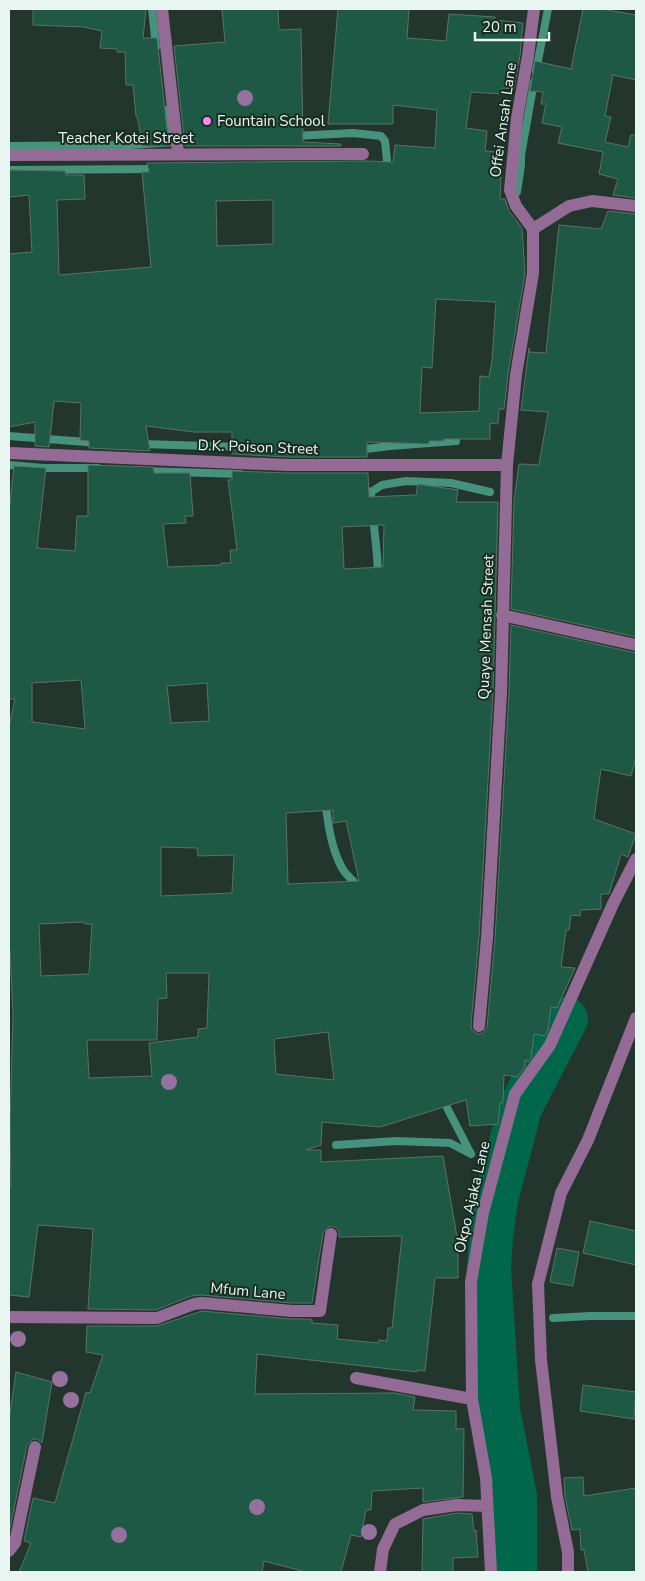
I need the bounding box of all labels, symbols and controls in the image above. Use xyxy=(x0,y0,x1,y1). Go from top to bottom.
scale bar xyxy=(475,10,549,42)
text: 20 m xyxy=(482,17,517,37)
street label: Offei Ansah Lane xyxy=(485,61,521,179)
place label: Fountain School xyxy=(217,111,326,131)
marker: Fountain School xyxy=(201,115,213,127)
street label: Teacher Kotei Street xyxy=(58,128,194,148)
street label: D.K. Poison Street xyxy=(197,435,319,459)
street label: Quaye Mensah Street xyxy=(473,553,499,700)
street label: Okpo Ajaka Lane xyxy=(449,1139,495,1255)
street label: Mfum Lane xyxy=(210,1278,287,1304)

